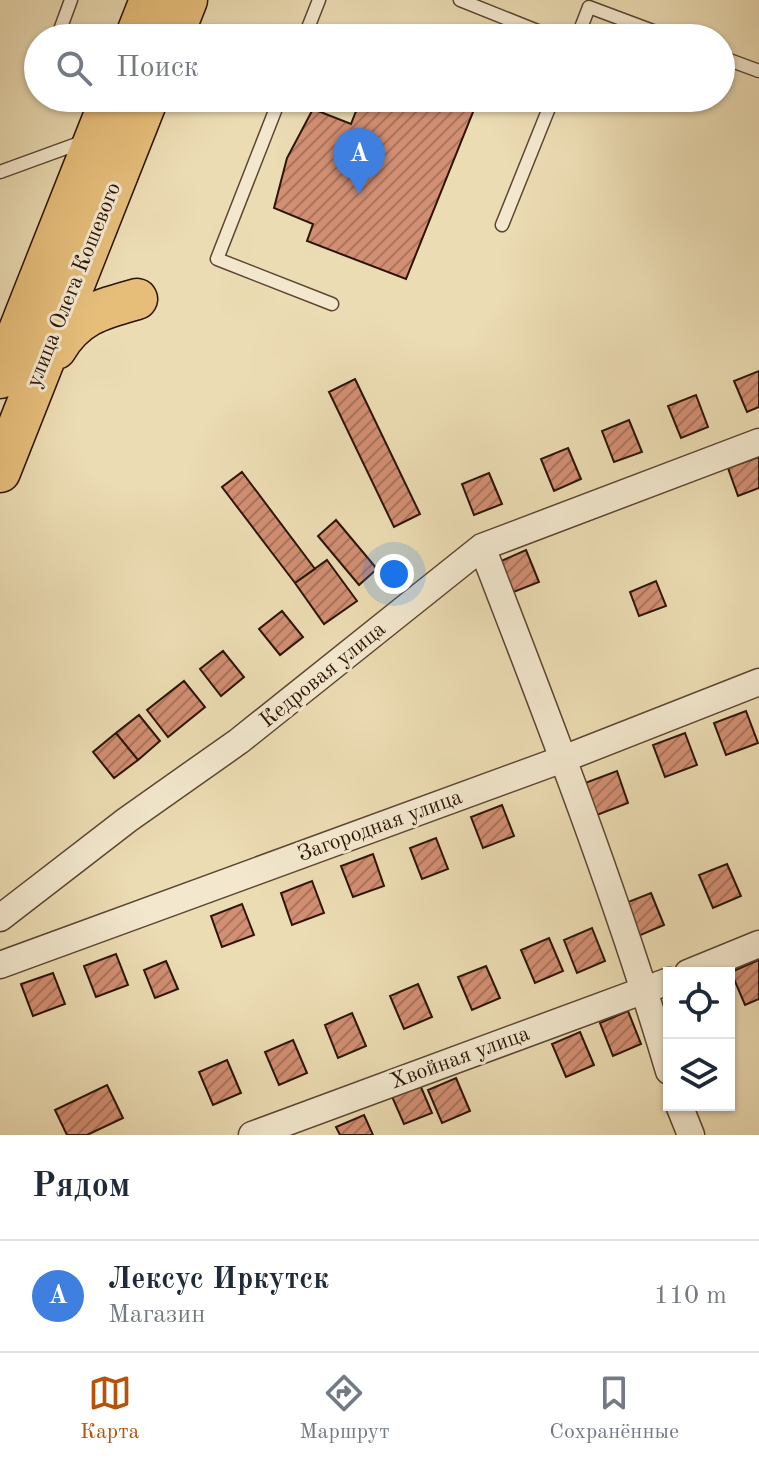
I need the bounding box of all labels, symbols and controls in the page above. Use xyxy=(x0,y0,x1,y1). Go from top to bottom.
search box xyxy=(24,24,735,112)
icon: search xyxy=(52,46,96,90)
text: Поиск xyxy=(116,53,199,83)
pin: A xyxy=(333,128,385,194)
street label: улица Олега Кошевого xyxy=(23,179,125,391)
your location xyxy=(374,554,414,594)
street label: Кедровая улица xyxy=(256,618,390,732)
street label: Загородная улица xyxy=(295,786,465,866)
map controls xyxy=(663,967,735,1111)
button: locate xyxy=(663,967,735,1039)
street label: Хвойная улица xyxy=(387,1023,533,1093)
button: layers xyxy=(663,1039,735,1111)
text: Рядом xyxy=(32,1170,131,1204)
text: Лексус Иркутск xyxy=(108,1265,329,1295)
text: A xyxy=(48,1283,68,1309)
text: 110 m xyxy=(654,1283,727,1309)
text: Магазин xyxy=(108,1302,206,1328)
tab: Карта xyxy=(80,1371,139,1446)
tab: Маршрут xyxy=(299,1371,390,1446)
tab: Сохранённые xyxy=(549,1371,679,1446)

